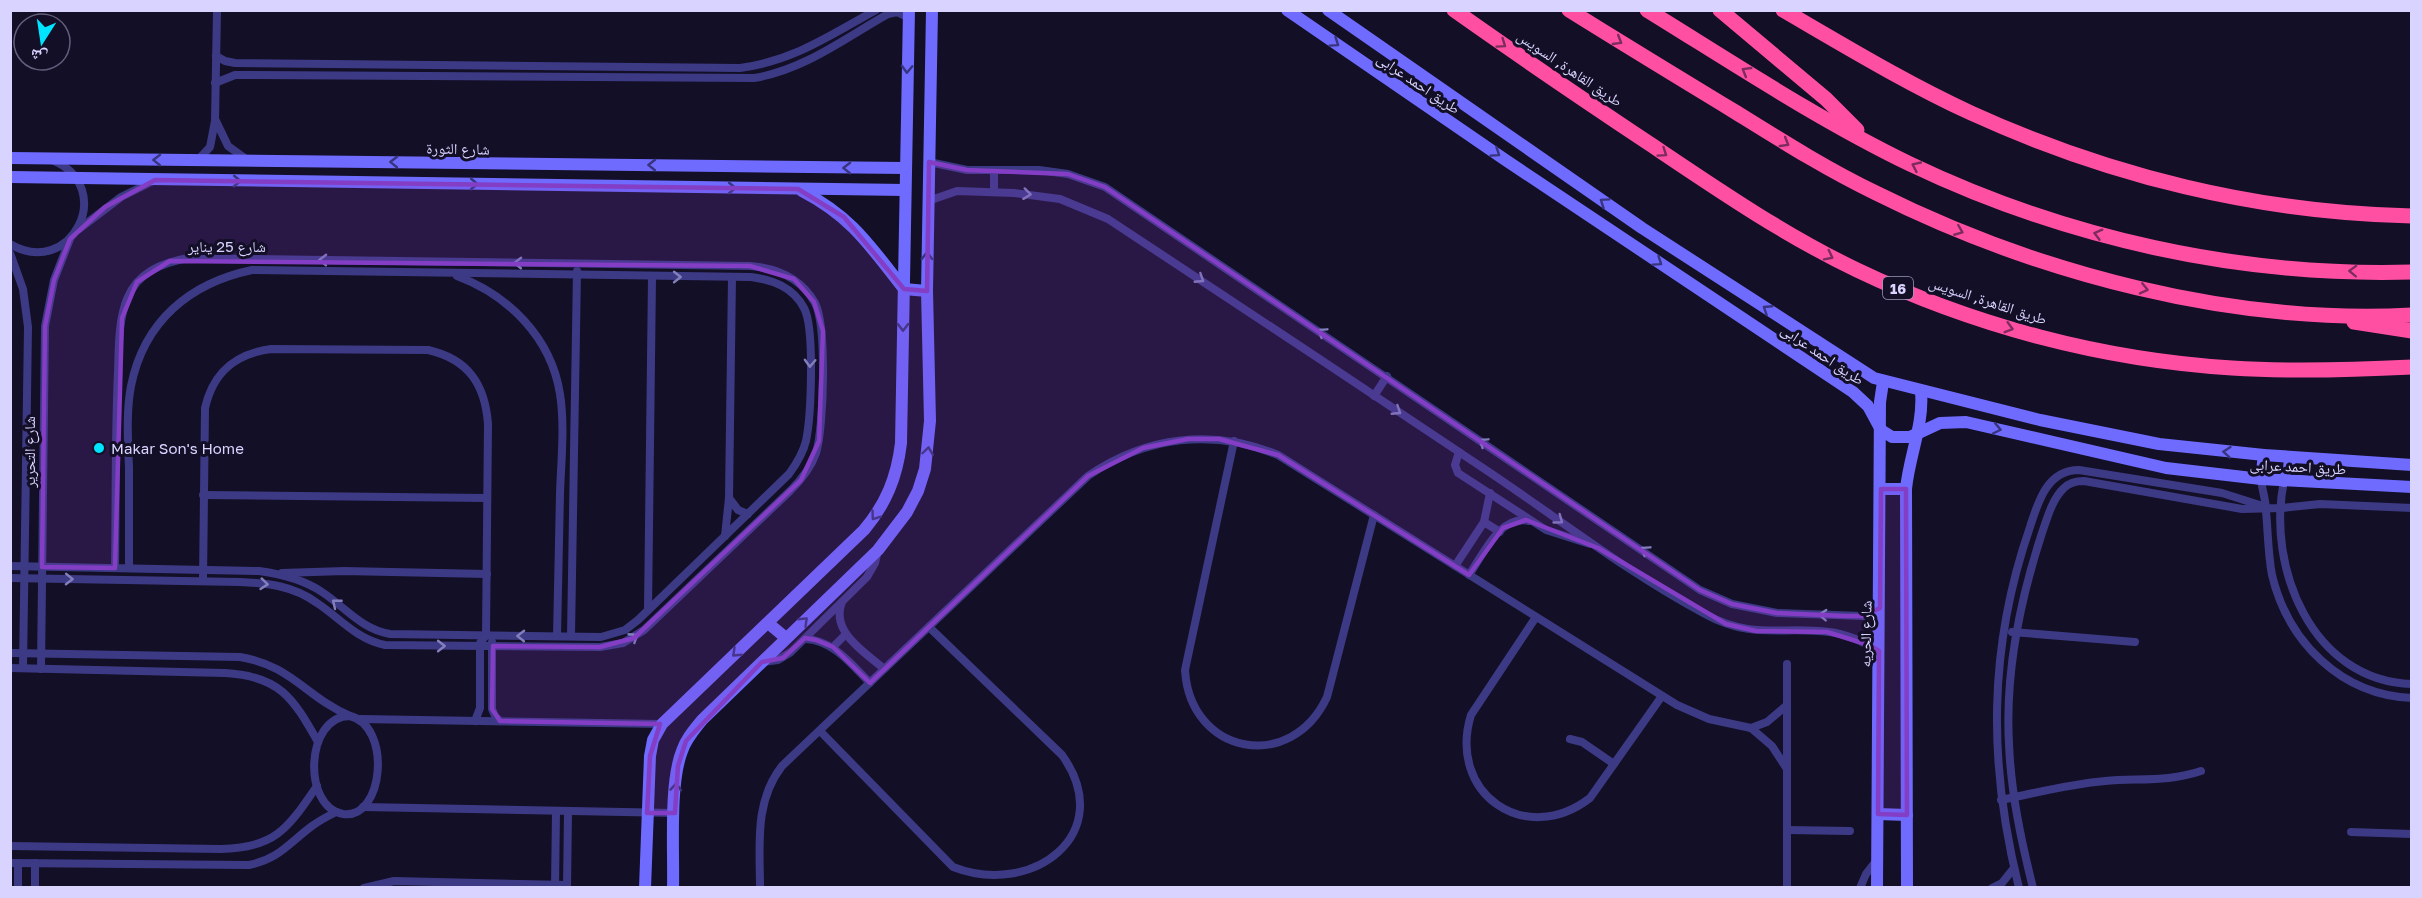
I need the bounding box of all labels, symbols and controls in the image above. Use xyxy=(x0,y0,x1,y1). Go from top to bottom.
north arrow xyxy=(12,12,72,72)
street label: طريق القاهرة, السويس xyxy=(1513,26,1626,112)
one-way arrow xyxy=(1612,34,1622,45)
one-way arrow xyxy=(1329,36,1339,48)
one-way arrow xyxy=(1495,37,1506,48)
text: ش xyxy=(28,45,49,68)
street label: طريق احمد عرابى xyxy=(1373,49,1464,119)
one-way arrow xyxy=(901,64,913,73)
one-way arrow xyxy=(1742,66,1752,78)
one-way arrow xyxy=(1779,135,1789,147)
street label: شارع الثورة xyxy=(426,138,490,160)
one-way arrow xyxy=(1490,146,1500,158)
one-way arrow xyxy=(1656,146,1667,157)
one-way arrow xyxy=(153,154,162,166)
one-way arrow xyxy=(390,156,399,168)
one-way arrow xyxy=(647,159,656,171)
one-way arrow xyxy=(842,162,851,174)
one-way arrow xyxy=(1911,162,1922,174)
one-way arrow xyxy=(232,175,241,187)
one-way arrow xyxy=(469,178,478,190)
one-way arrow xyxy=(727,182,736,194)
one-way arrow xyxy=(1023,188,1032,200)
one-way arrow xyxy=(1600,198,1611,209)
one-way arrow xyxy=(1952,224,1963,236)
one-way arrow xyxy=(2093,229,2104,241)
street label: شارع 25 يناير xyxy=(187,237,266,257)
one-way arrow xyxy=(1822,248,1833,260)
one-way arrow xyxy=(921,251,934,260)
one-way arrow xyxy=(319,254,328,266)
one-way arrow xyxy=(1652,254,1662,266)
one-way arrow xyxy=(514,257,523,269)
one-way arrow xyxy=(2349,265,2358,278)
one-way arrow xyxy=(673,271,682,283)
one-way arrow xyxy=(1194,271,1204,283)
street label: طريق القاهرة, السويس xyxy=(1926,272,2049,329)
road number: 16 xyxy=(1883,277,1913,299)
one-way arrow xyxy=(2139,282,2149,295)
one-way arrow xyxy=(1763,305,1773,317)
street label: طريق احمد عرابى xyxy=(1777,320,1868,390)
one-way arrow xyxy=(2004,321,2014,333)
one-way arrow xyxy=(897,322,910,331)
one-way arrow xyxy=(1318,328,1329,339)
one-way arrow xyxy=(804,359,817,368)
one-way arrow xyxy=(1390,404,1401,415)
street label: شارع التحرير xyxy=(20,416,40,489)
one-way arrow xyxy=(1992,421,2002,434)
one-way arrow xyxy=(1479,438,1490,449)
place label: Makar Son's Home xyxy=(111,439,244,457)
marker: Makar Son's Home xyxy=(92,441,106,455)
one-way arrow xyxy=(921,446,933,455)
one-way arrow xyxy=(2223,446,2232,459)
street label: طريق احمد عرابى xyxy=(2249,454,2347,480)
one-way arrow xyxy=(871,510,882,521)
one-way arrow xyxy=(1552,512,1563,523)
one-way arrow xyxy=(1641,546,1651,558)
one-way arrow xyxy=(64,573,73,585)
one-way arrow xyxy=(259,577,268,590)
one-way arrow xyxy=(332,599,343,610)
street label: شارع الحريه xyxy=(1855,600,1877,668)
one-way arrow xyxy=(1819,609,1828,622)
one-way arrow xyxy=(797,618,808,629)
one-way arrow xyxy=(516,630,525,642)
one-way arrow xyxy=(628,632,638,644)
one-way arrow xyxy=(437,640,446,652)
one-way arrow xyxy=(732,646,743,657)
one-way arrow xyxy=(669,783,682,792)

